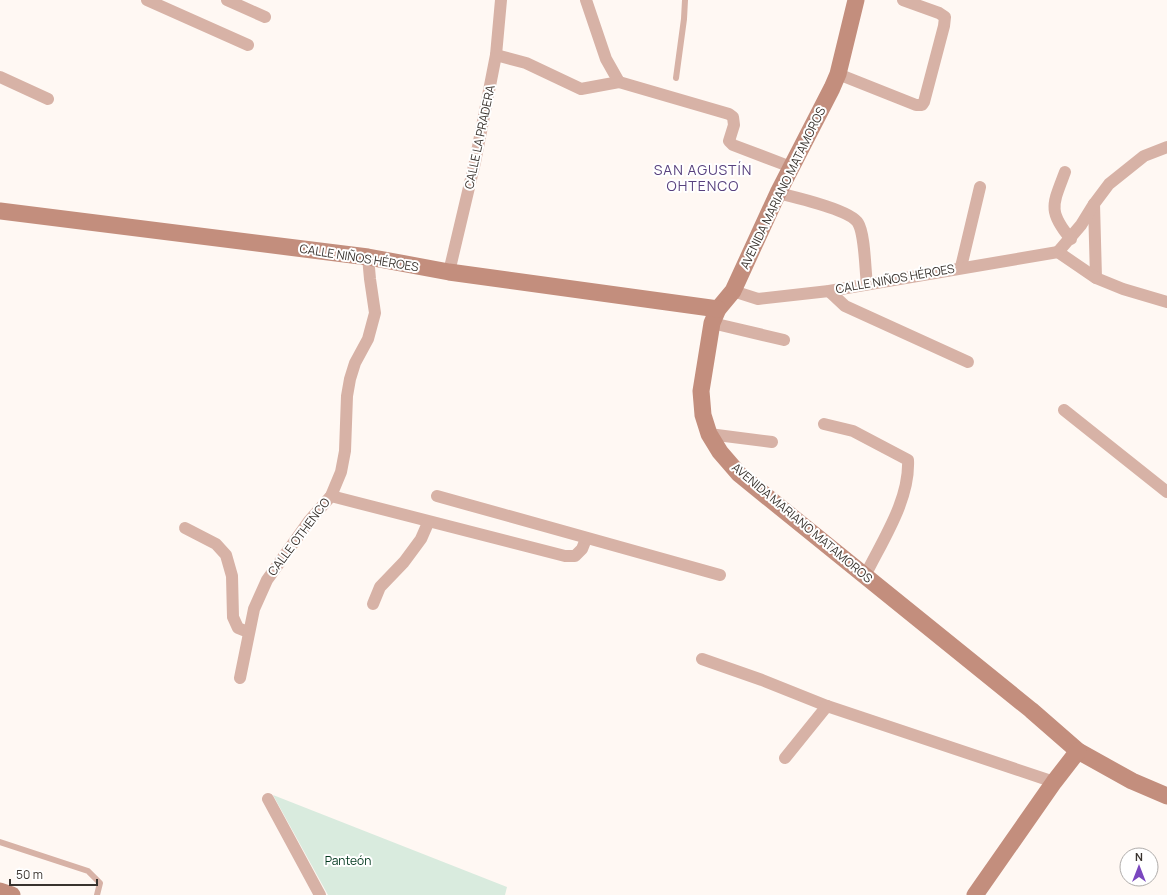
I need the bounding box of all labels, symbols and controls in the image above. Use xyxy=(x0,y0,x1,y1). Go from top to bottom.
street label: CALLE LA PRADERA xyxy=(460,83,499,191)
street label: AVENIDA MARIANO MATAMOROS xyxy=(736,104,829,272)
district label: SAN AGUSTÍN OHTENCO xyxy=(654,160,752,195)
street label: CALLE NIÑOS HÉROES xyxy=(298,240,420,275)
street label: CALLE NIÑOS HÉROES xyxy=(834,260,956,297)
street label: AVENIDA MARIANO MATAMOROS xyxy=(728,459,876,587)
street label: CALLE OTHENCO xyxy=(264,494,334,579)
north arrow xyxy=(1119,847,1159,887)
text: N xyxy=(1135,849,1143,864)
park label: Panteón xyxy=(325,852,371,869)
scale bar xyxy=(10,861,97,887)
text: 50 m xyxy=(16,866,43,883)

